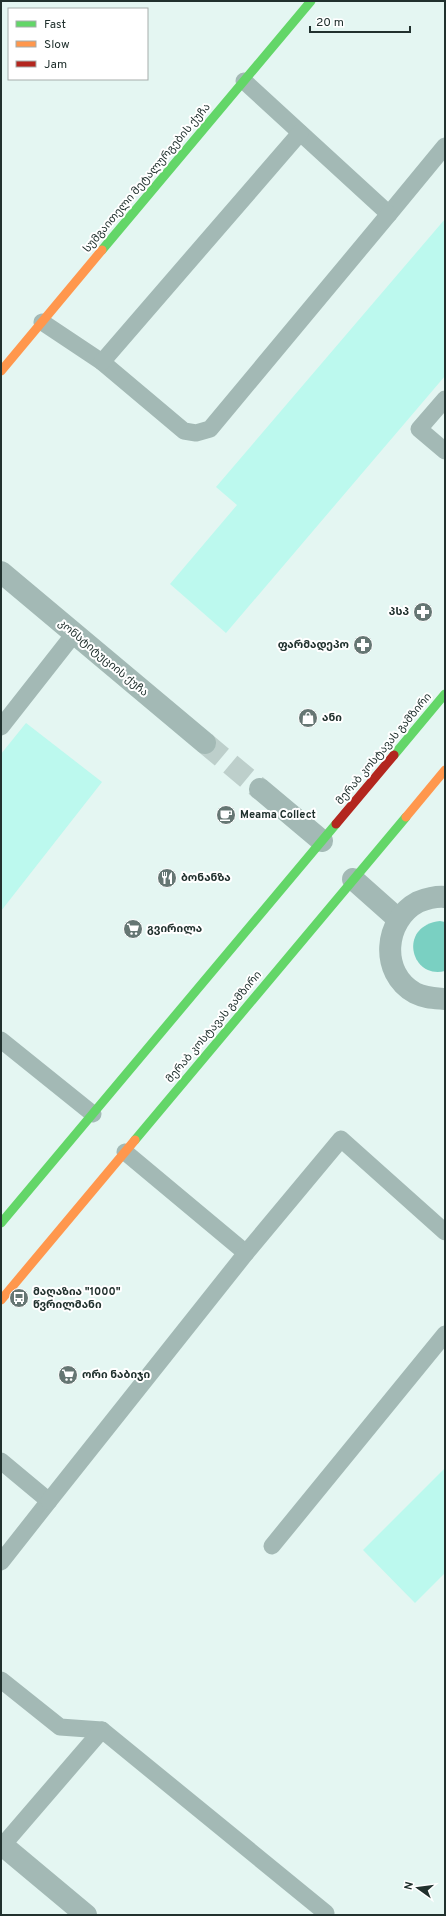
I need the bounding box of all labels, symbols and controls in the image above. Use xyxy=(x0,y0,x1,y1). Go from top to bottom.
legend xyxy=(8,8,148,80)
scale bar xyxy=(310,8,410,34)
text: 20 m xyxy=(316,15,344,31)
text: Fast xyxy=(44,17,66,33)
text: Slow xyxy=(44,37,70,53)
text: Jam xyxy=(44,57,67,73)
street label: სუმგაითელი მეტალურგების ქუჩა xyxy=(80,100,214,256)
pharmacy icon: პსპ xyxy=(412,601,434,623)
place label: პსპ xyxy=(389,605,409,619)
street label: კონსტიტუციის ქუჩა xyxy=(55,616,151,700)
pharmacy icon: ფარმადეპო xyxy=(352,634,374,656)
place label: ფარმადეპო xyxy=(278,638,349,652)
street label: მერაბ კოსტავას გამზირი xyxy=(333,690,435,808)
shop icon: ანი xyxy=(297,707,319,729)
place label: ანი xyxy=(322,711,342,725)
cafe icon: Meama Collect xyxy=(215,804,237,826)
place label: Meama Collect xyxy=(240,808,316,822)
restaurant icon: ბონანზა xyxy=(156,867,178,889)
place label: ბონანზა xyxy=(181,871,231,885)
supermarket icon: გვირილა xyxy=(122,918,144,940)
place label: გვირილა xyxy=(147,922,202,936)
street label: მერაბ კოსტავას გამზირი xyxy=(163,968,265,1086)
place label: მაღაზია "1000" წვრილმანი xyxy=(33,1285,121,1312)
bus stop icon: მაღაზია "1000" წვრილმანი xyxy=(8,1287,30,1309)
supermarket icon: ორი ნაბიჯი xyxy=(57,1364,79,1386)
place label: ორი ნაბიჯი xyxy=(82,1368,150,1382)
north arrow xyxy=(398,1868,438,1908)
text: N xyxy=(402,1880,417,1891)

